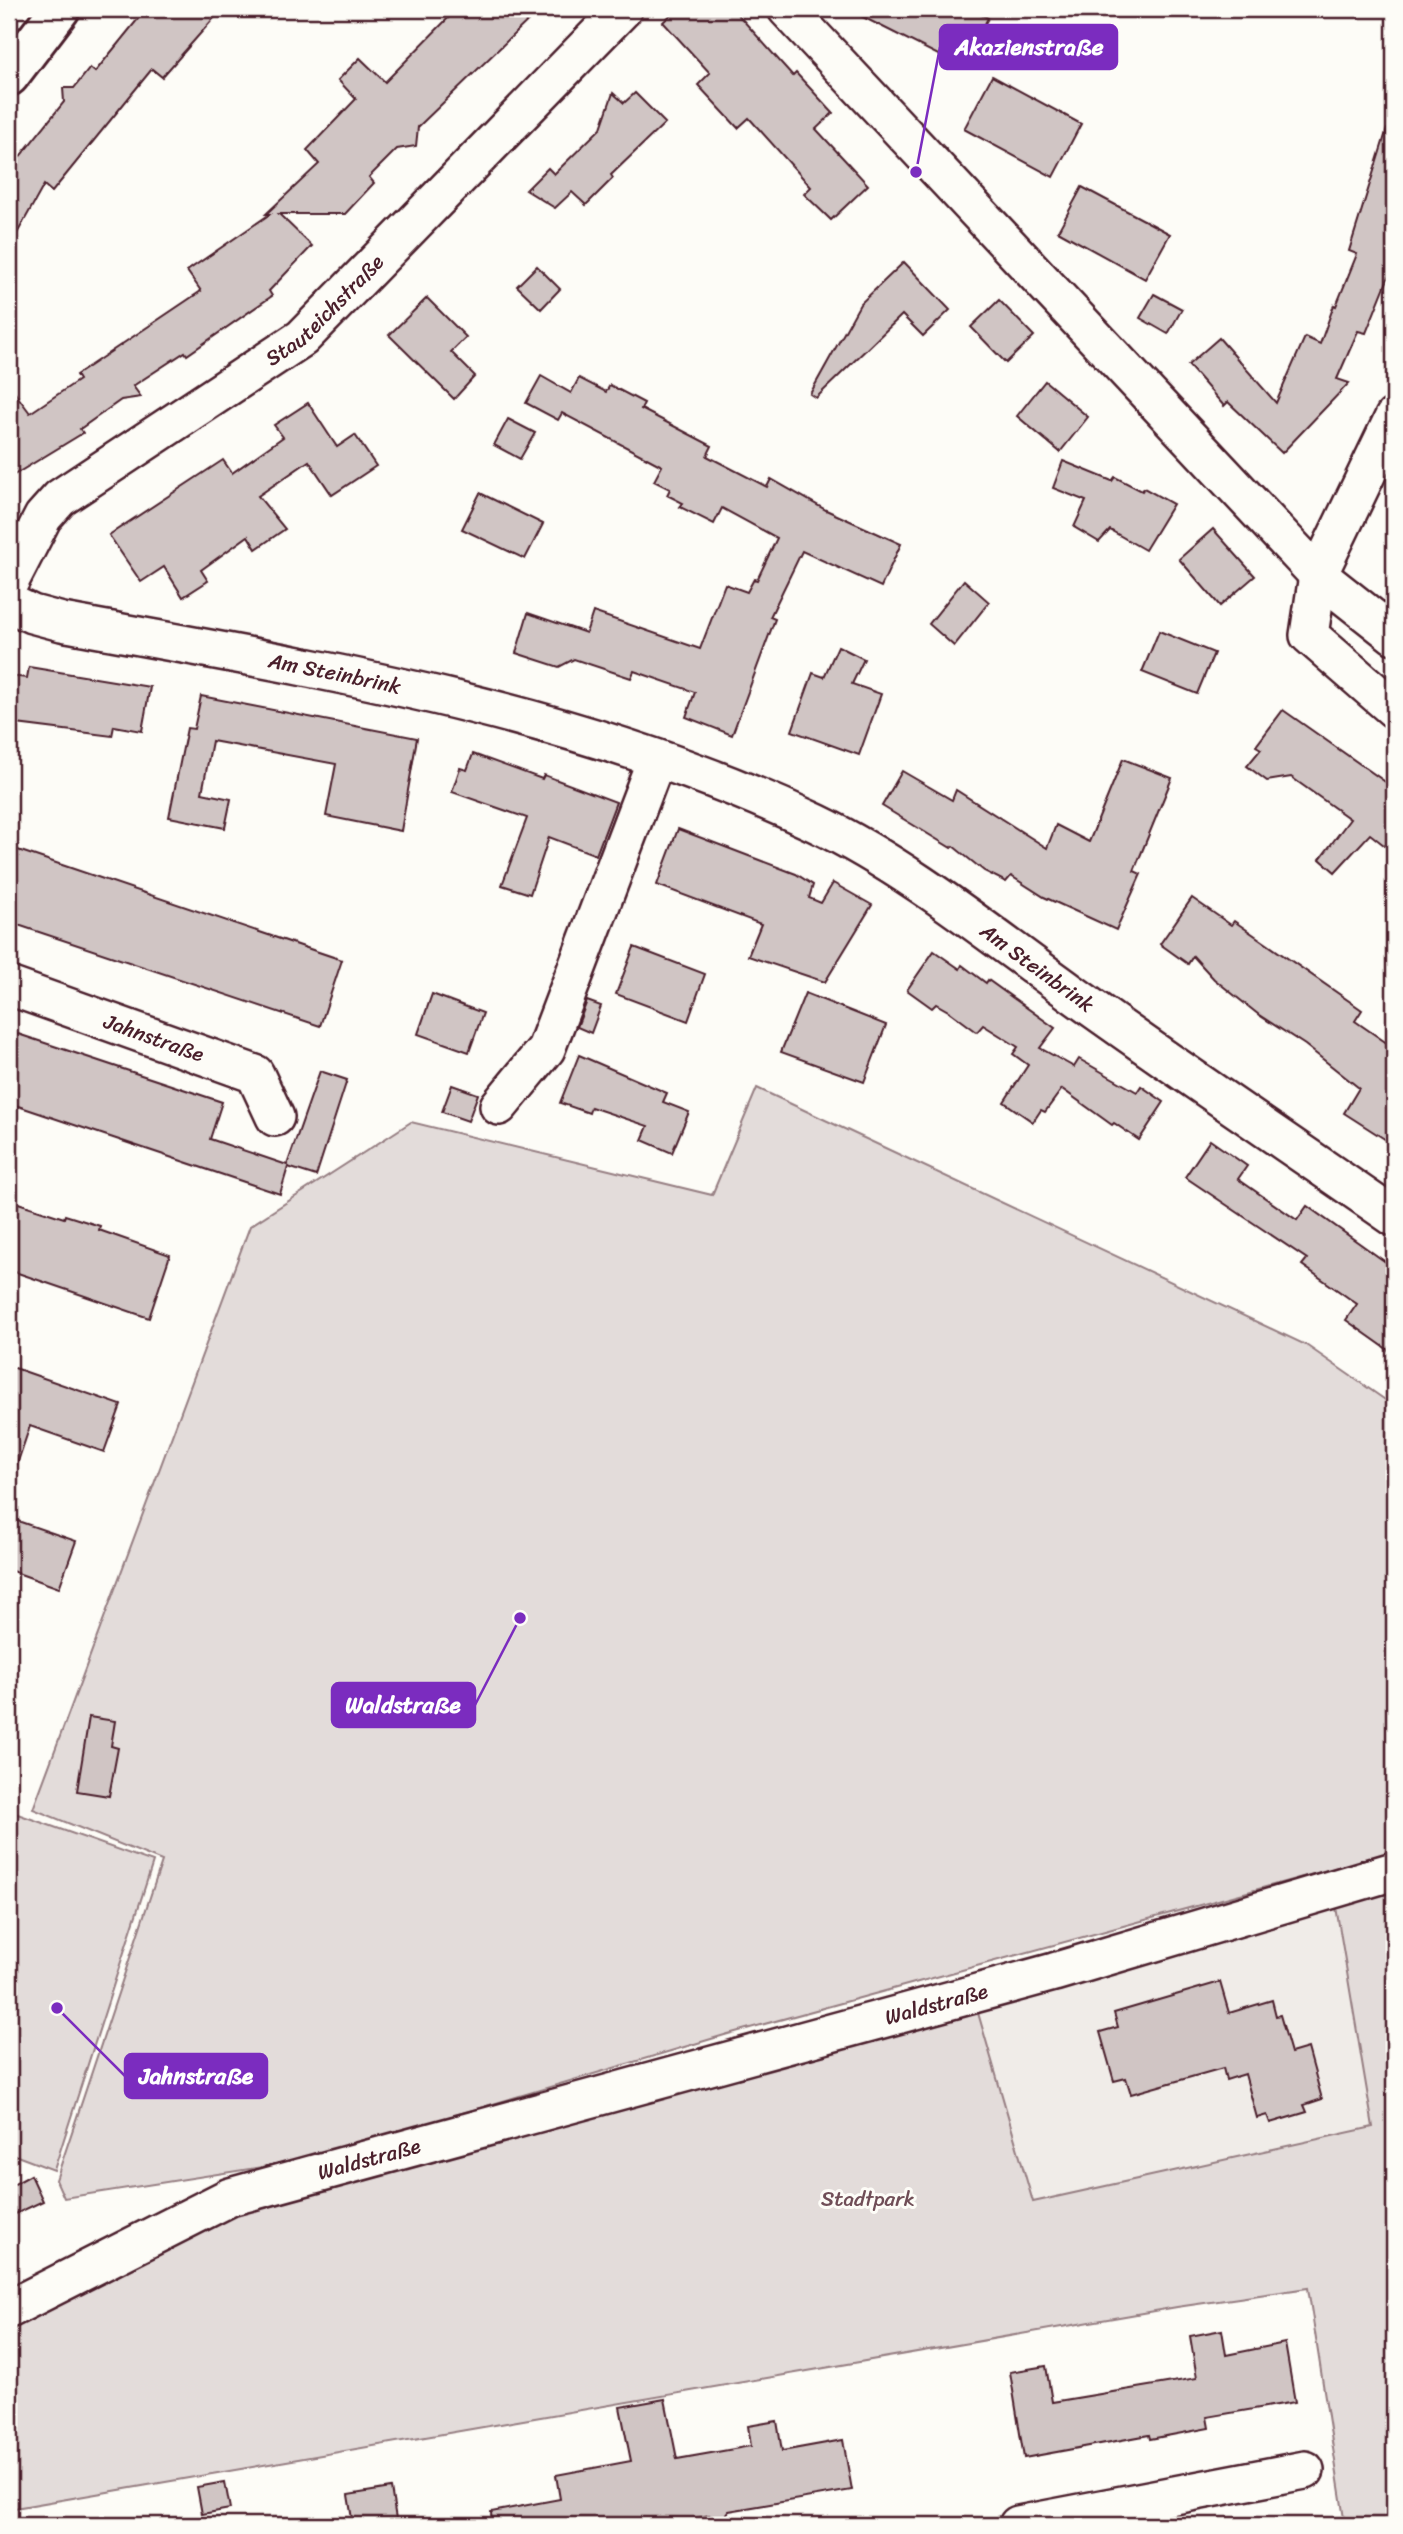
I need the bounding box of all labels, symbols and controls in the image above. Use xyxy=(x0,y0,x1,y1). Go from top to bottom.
callout: Akazienstraße xyxy=(940,25,1117,69)
text: Akazienstraße xyxy=(954,27,1104,68)
street label: Stauteichstraße xyxy=(257,245,393,377)
street label: Am Steinbrink xyxy=(264,641,405,706)
street label: Am Steinbrink xyxy=(971,912,1103,1023)
street label: Jahnstraße xyxy=(98,1002,210,1073)
callout: Waldstraße xyxy=(332,1683,475,1727)
text: Waldstraße xyxy=(345,1685,462,1726)
street label: Waldstraße xyxy=(881,1972,992,2036)
callout: Jahnstraße xyxy=(125,2054,267,2098)
text: Jahnstraße xyxy=(137,2056,254,2097)
street label: Waldstraße xyxy=(313,2127,425,2191)
park label: Stadtpark xyxy=(821,2180,915,2218)

